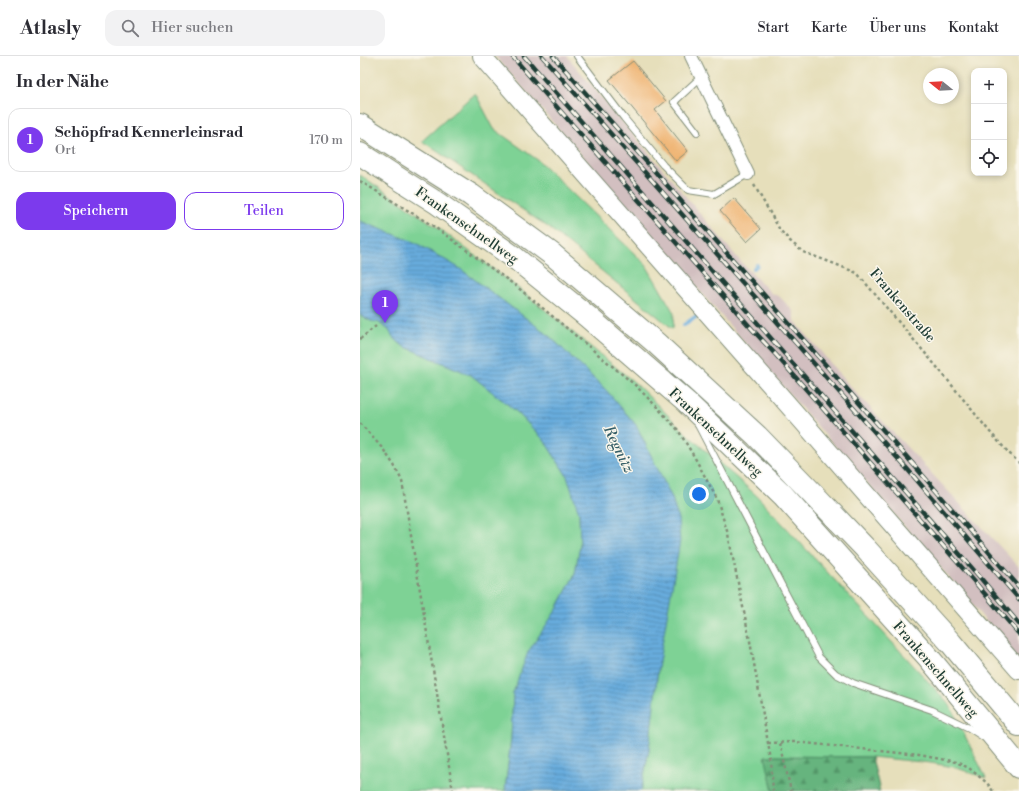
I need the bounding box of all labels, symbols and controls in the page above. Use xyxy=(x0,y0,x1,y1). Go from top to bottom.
search box xyxy=(105,10,385,46)
text: Atlasly xyxy=(20,16,81,40)
icon: search xyxy=(119,17,141,39)
text: Hier suchen xyxy=(151,18,233,37)
text: Start xyxy=(757,19,789,37)
text: Karte xyxy=(811,19,847,37)
text: Über uns xyxy=(869,19,926,37)
text: Kontakt xyxy=(948,19,999,37)
north arrow xyxy=(923,68,959,104)
map controls xyxy=(971,68,1007,176)
button: + xyxy=(971,68,1007,104)
text: In der Nähe xyxy=(16,71,109,93)
button: − xyxy=(971,104,1007,140)
text: Schöpfrad Kennerleinsrad xyxy=(55,123,244,142)
text: 1 xyxy=(27,132,33,148)
text: 170 m xyxy=(309,132,343,148)
button: locate xyxy=(971,140,1007,176)
text: Ort xyxy=(55,142,76,158)
street label: Frankenschnellweg xyxy=(411,183,522,269)
button: Speichern xyxy=(16,192,176,230)
button: Teilen xyxy=(184,192,344,230)
street label: Frankenstraße xyxy=(865,265,939,346)
pin: 1 xyxy=(372,290,398,323)
street label: Frankenschnellweg xyxy=(665,385,767,481)
water label: Regnitz xyxy=(599,422,638,476)
your location xyxy=(689,484,709,504)
street label: Frankenschnellweg xyxy=(888,618,983,722)

